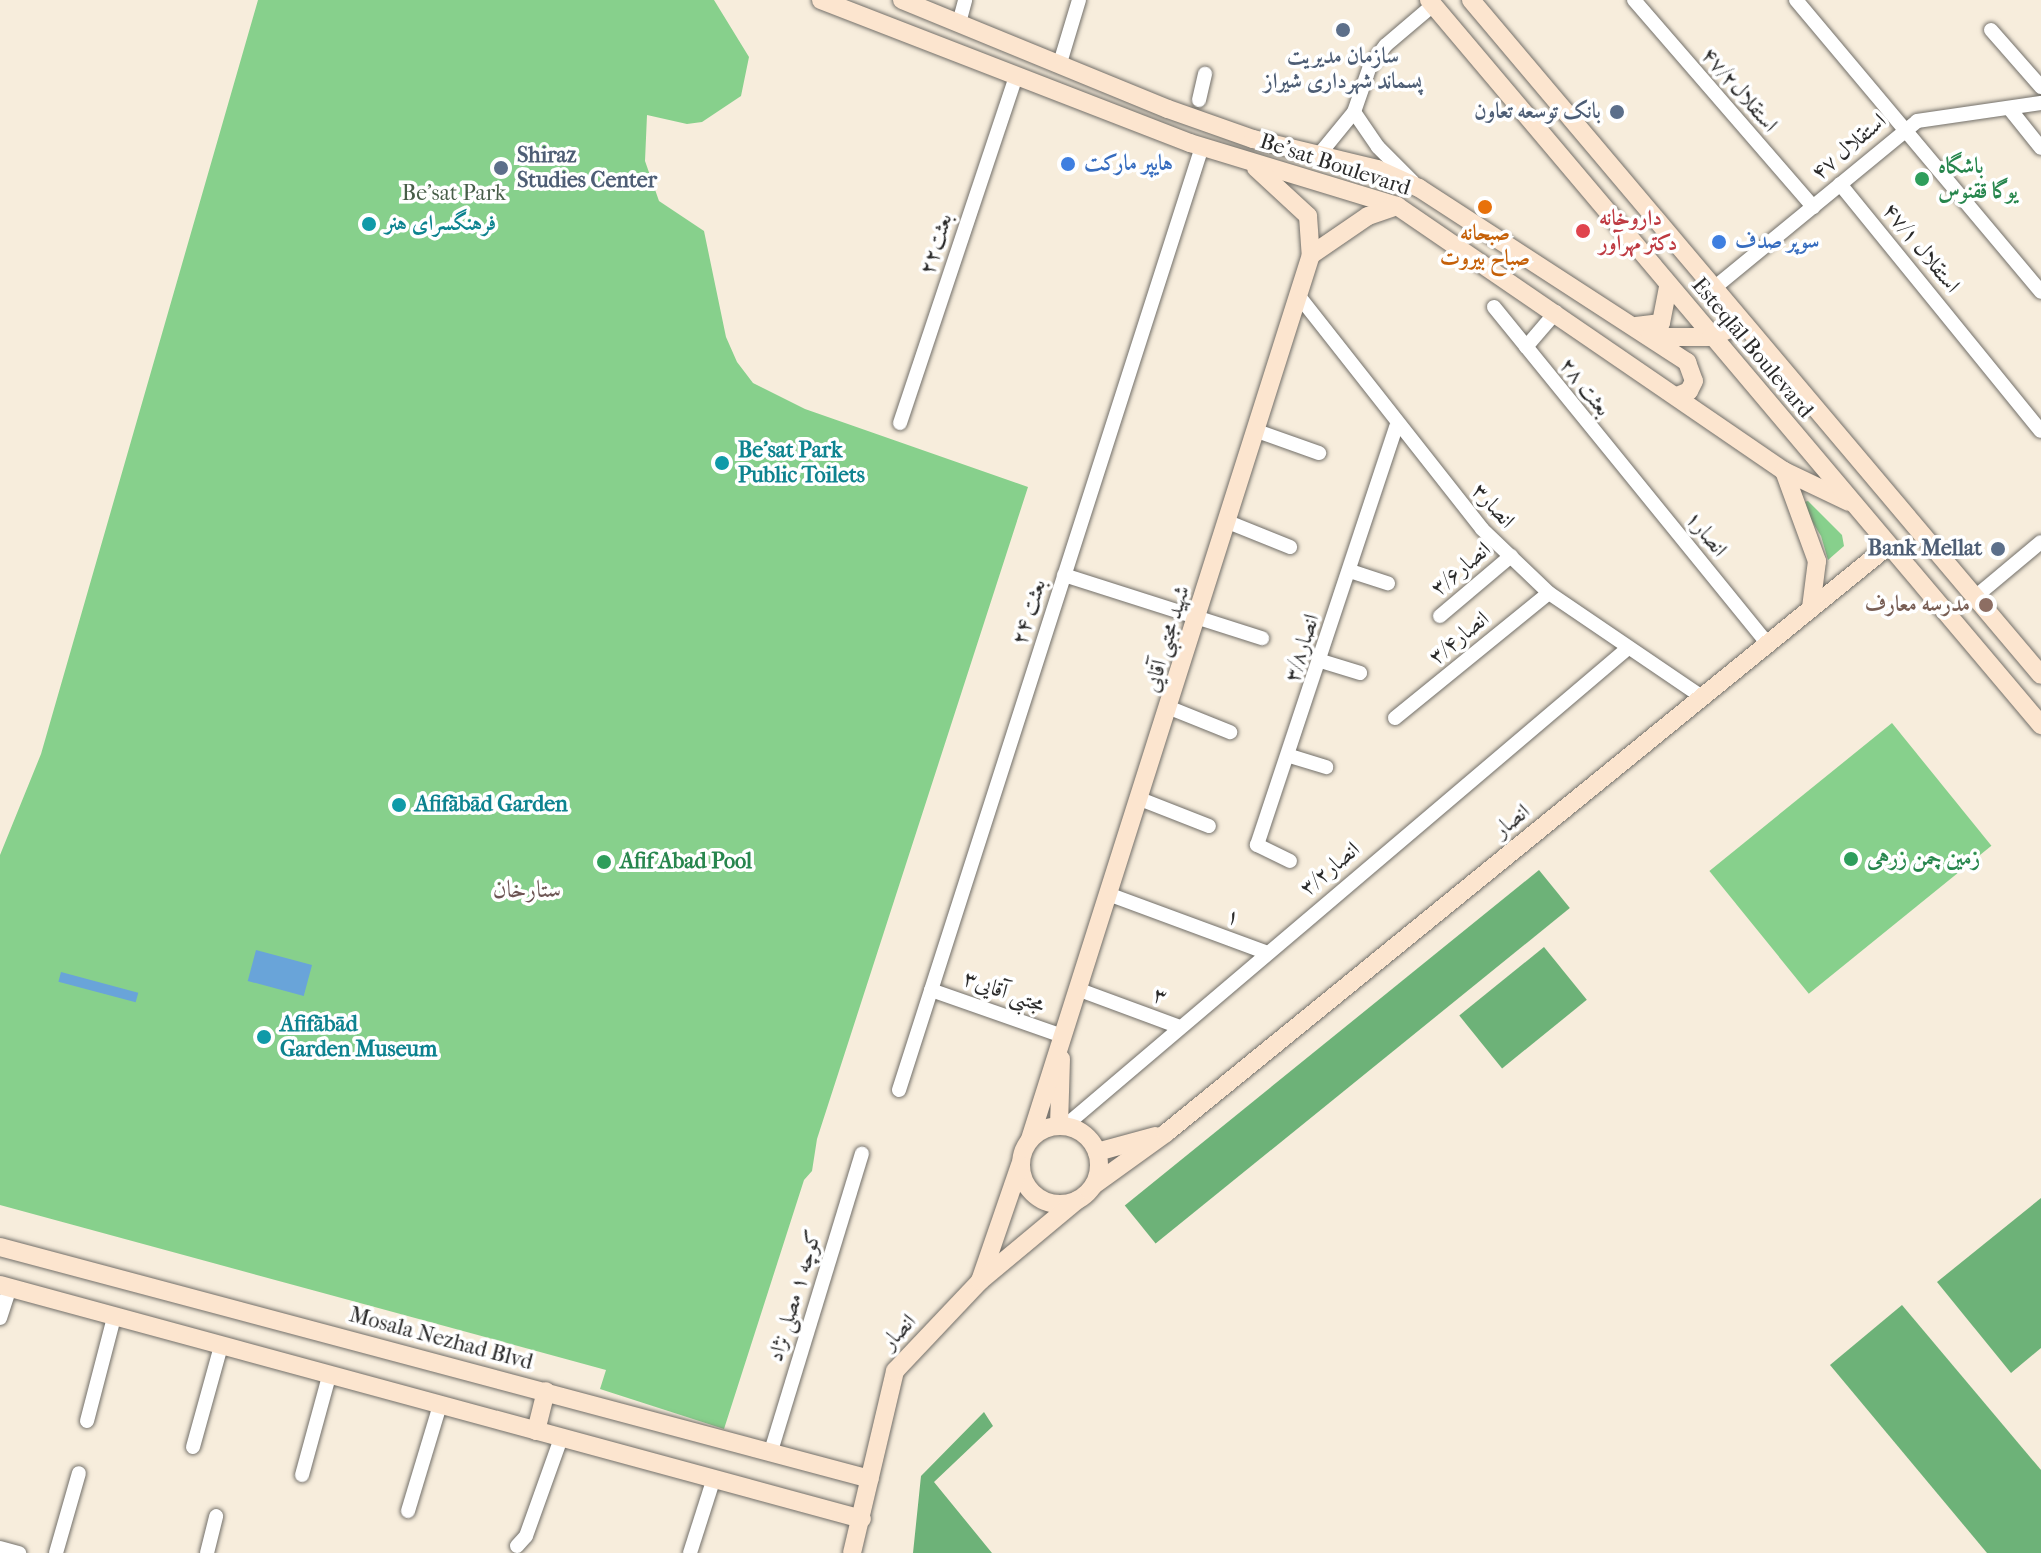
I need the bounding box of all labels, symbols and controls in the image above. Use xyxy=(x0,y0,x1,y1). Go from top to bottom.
marker: سازمان مدیریت پسماند شهرداری شیراز xyxy=(1334,21,1352,39)
street label: استقلال۴۷/۲ xyxy=(1695,42,1783,138)
place label: سازمان مدیریت پسماند شهرداری شیراز xyxy=(1264,43,1422,94)
place label: بانک توسعه تعاون xyxy=(1474,99,1601,125)
marker: بانک توسعه تعاون xyxy=(1608,103,1626,121)
street label: ۴۷ استقلال xyxy=(1806,108,1892,186)
street label: Be'sat Boulevard xyxy=(1256,128,1414,202)
place label: Shiraz Studies Center xyxy=(517,142,657,194)
place label: هایپر مارکت xyxy=(1084,151,1173,177)
place label: باشگاه یوگا ققنوس xyxy=(1938,153,2018,204)
marker: هایپر مارکت xyxy=(1059,155,1077,173)
marker: Shiraz Studies Center xyxy=(492,159,510,177)
marker: باشگاه یوگا ققنوس xyxy=(1913,170,1931,188)
park label: Be'sat Park xyxy=(402,181,506,207)
marker: صبحانه صباح بیروت xyxy=(1476,198,1494,216)
street label: ۴۷/۱ استقلال xyxy=(1877,198,1965,298)
place label: داروخانه دکتر مهرآور xyxy=(1599,205,1677,256)
street label: بعثت۲۲ xyxy=(914,210,958,278)
place label: فرهنگسرای هنر xyxy=(385,211,496,237)
marker: فرهنگسرای هنر xyxy=(360,215,378,233)
place label: صبحانه صباح بیروت xyxy=(1440,220,1530,272)
marker: داروخانه دکتر مهرآور xyxy=(1574,222,1592,240)
place label: سوپر صدف xyxy=(1735,229,1820,255)
marker: سوپر صدف xyxy=(1710,233,1728,251)
street label: Esteqlāl Boulevard xyxy=(1686,273,1818,423)
street label: بعثت ۲۸ xyxy=(1554,352,1616,422)
place label: Be'sat Park Public Toilets xyxy=(738,437,865,488)
marker: Be'sat Park Public Toilets xyxy=(713,454,731,472)
street label: انصار۳ xyxy=(1466,478,1520,534)
street label: انصار۱ xyxy=(1680,506,1732,562)
street label: انصار۳/۶ xyxy=(1426,536,1496,602)
place label: Bank Mellat xyxy=(1868,536,1982,562)
marker: Bank Mellat xyxy=(1989,540,2007,558)
street label: بعثت ۲۴ xyxy=(1006,576,1052,648)
street label: شهید مجتبی آقایی xyxy=(1138,583,1196,695)
place label: مدرسه معارف xyxy=(1865,592,1970,618)
marker: مدرسه معارف xyxy=(1977,596,1995,614)
street label: انصار۳/۴ xyxy=(1424,606,1494,670)
street label: انصار۳/۸ xyxy=(1279,611,1325,685)
place label: Afifābād Garden xyxy=(415,792,568,818)
marker: Afifābād Garden xyxy=(390,796,408,814)
street label: انصار xyxy=(1489,799,1535,843)
street label: انصار۳/۲ xyxy=(1295,836,1365,902)
place label: زمین چمن زرهی xyxy=(1867,846,1980,872)
place label: Afif Abad Pool xyxy=(620,849,752,875)
marker: زمین چمن زرهی xyxy=(1842,850,1860,868)
marker: Afif Abad Pool xyxy=(595,853,613,871)
district label: ستارخان xyxy=(493,876,561,904)
street label: ۱ xyxy=(1222,902,1244,932)
street label: مجتبی آقایی۳ xyxy=(960,965,1048,1019)
street label: ۳ xyxy=(1149,981,1171,1011)
place label: Afifābād Garden Museum xyxy=(280,1011,437,1062)
marker: Afifābād Garden Museum xyxy=(255,1028,273,1046)
street label: کوچه ۱ مصلی نژاد xyxy=(762,1227,828,1365)
street label: Mosala Nezhad Blvd xyxy=(346,1302,536,1376)
street label: انصار xyxy=(876,1309,922,1355)

